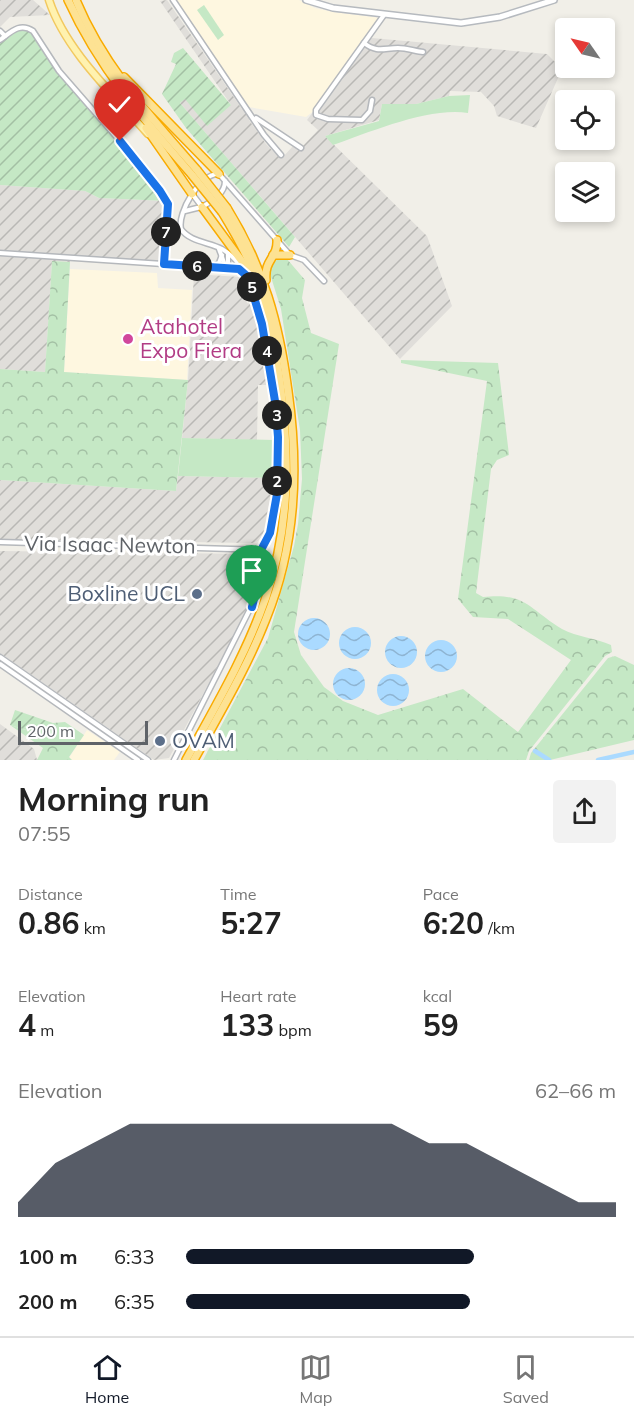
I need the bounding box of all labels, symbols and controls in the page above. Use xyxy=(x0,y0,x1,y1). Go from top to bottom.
north arrow xyxy=(555,18,615,78)
map controls xyxy=(555,18,615,222)
pin xyxy=(94,79,145,141)
icon: check xyxy=(103,88,136,121)
button: locate xyxy=(555,90,615,150)
button: layers xyxy=(555,162,615,222)
pin: 7 xyxy=(151,217,181,247)
text: 7 xyxy=(161,222,171,242)
pin: 6 xyxy=(182,251,212,281)
text: 6 xyxy=(192,256,202,276)
pin: 5 xyxy=(237,272,267,302)
text: 5 xyxy=(247,277,257,297)
place label: Atahotel Expo Fiera xyxy=(140,313,242,363)
marker: Atahotel Expo Fiera xyxy=(121,332,135,346)
pin: 4 xyxy=(252,336,282,366)
text: 4 xyxy=(262,341,272,361)
pin: 3 xyxy=(262,400,292,430)
text: 3 xyxy=(272,405,282,425)
pin: 2 xyxy=(262,466,292,496)
text: 2 xyxy=(272,471,282,491)
street label: Via Isaac Newton xyxy=(24,530,196,558)
pin xyxy=(226,545,277,607)
icon: arrive xyxy=(235,554,268,587)
place label: Boxline UCL xyxy=(67,580,186,606)
marker: Boxline UCL xyxy=(190,587,204,601)
scale bar xyxy=(18,718,148,746)
text: 200 m xyxy=(27,721,74,741)
place label: OVAM xyxy=(172,727,235,753)
marker: OVAM xyxy=(153,734,167,748)
text: Morning run xyxy=(18,778,210,819)
button: share xyxy=(553,780,616,843)
text: 07:55 xyxy=(18,821,71,846)
text: Distance xyxy=(18,884,83,904)
text: Time xyxy=(220,884,257,904)
text: Pace xyxy=(423,884,459,904)
text: 0.86 xyxy=(18,904,79,942)
text: 5:27 xyxy=(220,904,282,942)
text: 6:20 xyxy=(423,904,484,942)
text: km xyxy=(79,918,106,938)
text: /km xyxy=(484,918,515,938)
text: Elevation xyxy=(18,986,86,1006)
text: Heart rate xyxy=(220,986,296,1006)
text: kcal xyxy=(423,986,452,1006)
text: 4 xyxy=(18,1006,36,1044)
text: 133 xyxy=(220,1006,274,1044)
text: 59 xyxy=(423,1006,459,1044)
text: m xyxy=(36,1020,54,1040)
text: bpm xyxy=(274,1020,312,1040)
text: Elevation xyxy=(18,1078,103,1103)
text: 62–66 m xyxy=(535,1078,616,1103)
text: 100 m xyxy=(18,1244,77,1269)
text: 6:33 xyxy=(114,1244,155,1269)
text: 200 m xyxy=(18,1289,77,1314)
text: 6:35 xyxy=(114,1289,155,1314)
tab: Home xyxy=(85,1351,129,1407)
tab: Map xyxy=(299,1351,332,1407)
tab: Saved xyxy=(503,1351,549,1407)

